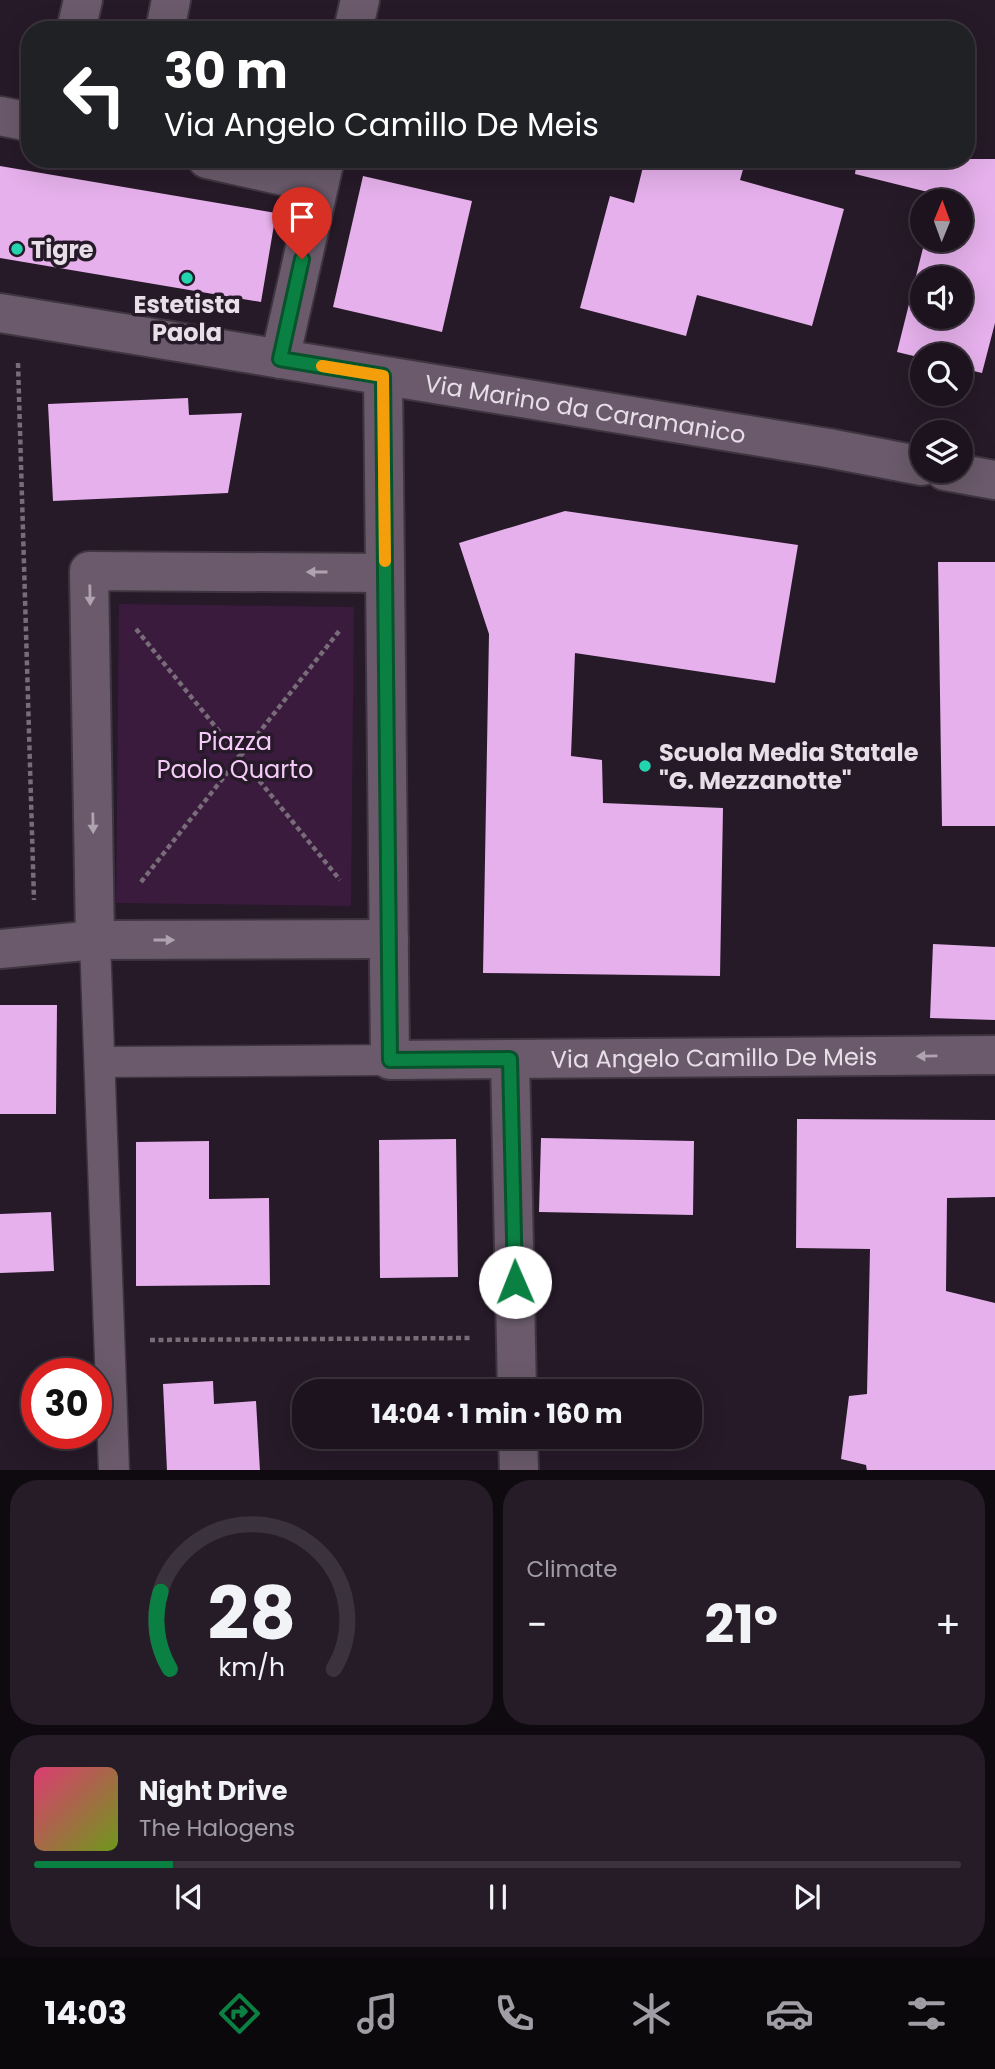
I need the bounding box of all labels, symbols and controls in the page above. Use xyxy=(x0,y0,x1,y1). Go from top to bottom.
text: 30 m xyxy=(164,37,288,105)
icon: left xyxy=(49,49,140,140)
text: Via Angelo Camillo De Meis xyxy=(164,102,599,147)
pin xyxy=(272,187,332,259)
north arrow xyxy=(910,189,973,252)
map controls xyxy=(910,189,973,483)
icon: arrive xyxy=(283,198,321,236)
place label: Tigre xyxy=(31,233,94,266)
marker: Tigre xyxy=(9,241,25,257)
button: sound xyxy=(910,266,973,329)
marker: Estetista Paola xyxy=(179,270,195,286)
place label: Estetista Paola xyxy=(133,288,241,349)
button: search xyxy=(910,343,973,406)
street label: Via Marino da Caramanico xyxy=(422,366,748,451)
button: layers xyxy=(910,420,973,483)
one-way arrow xyxy=(306,566,328,578)
one-way arrow xyxy=(84,584,95,606)
park label: Piazza Paolo Quarto xyxy=(157,725,313,786)
place label: Scuola Media Statale "G. Mezzanotte" xyxy=(659,736,919,797)
marker: Scuola Media Statale "G. Mezzanotte" xyxy=(637,758,653,774)
one-way arrow xyxy=(88,812,99,834)
one-way arrow xyxy=(153,934,175,946)
street label: Via Angelo Camillo De Meis xyxy=(551,1039,877,1075)
one-way arrow xyxy=(916,1050,938,1062)
position arrow xyxy=(478,1245,552,1319)
speed limit sign: 30 xyxy=(21,1358,112,1449)
text: 14:04 · 1 min · 160 m xyxy=(371,1396,623,1432)
text: Climate xyxy=(527,1553,617,1585)
text: 28 xyxy=(207,1563,296,1664)
text: 21° xyxy=(705,1588,778,1661)
text: − xyxy=(527,1598,547,1651)
text: + xyxy=(935,1598,961,1651)
text: km/h xyxy=(218,1649,285,1684)
text: Night Drive xyxy=(139,1773,287,1809)
text: The Halogens xyxy=(139,1812,295,1844)
icon: previous xyxy=(170,1878,208,1916)
icon: pause xyxy=(479,1878,517,1916)
icon: next xyxy=(788,1878,826,1916)
icon: directions xyxy=(215,1989,264,2038)
icon: music xyxy=(353,1989,402,2038)
icon: phone xyxy=(490,1989,539,2038)
icon: climate xyxy=(627,1989,676,2038)
icon: car xyxy=(765,1989,814,2038)
icon: filters xyxy=(902,1989,951,2038)
text: 14:03 xyxy=(44,1990,127,2035)

